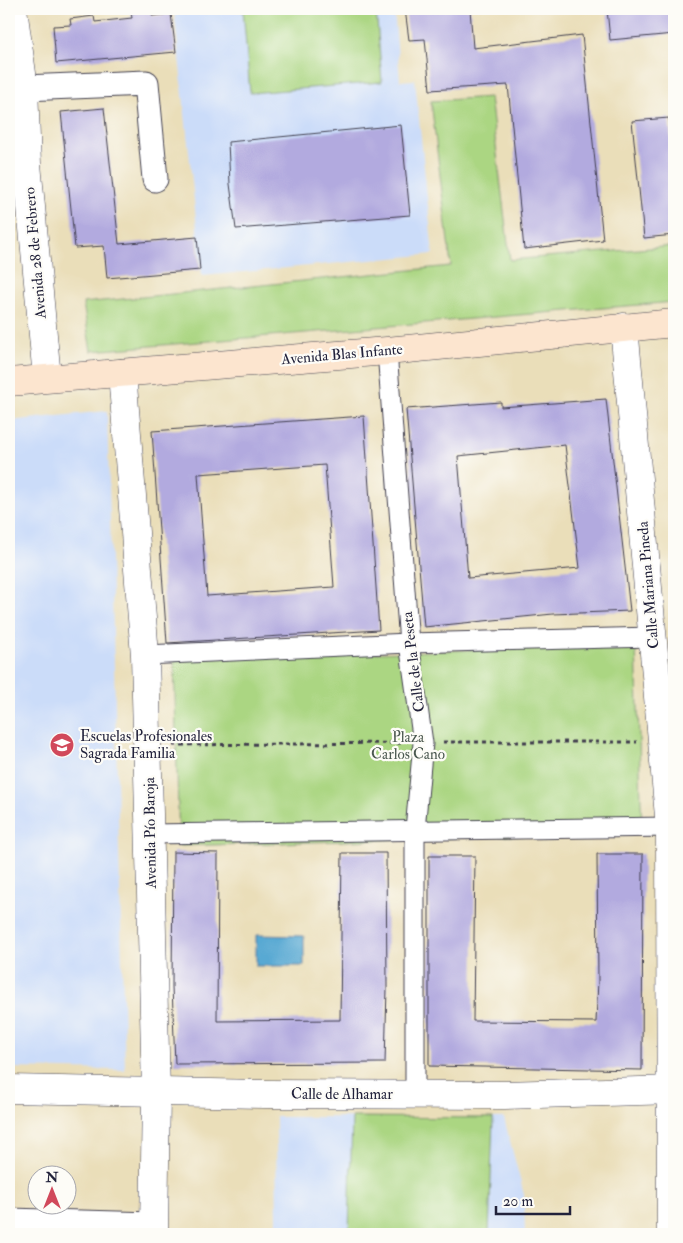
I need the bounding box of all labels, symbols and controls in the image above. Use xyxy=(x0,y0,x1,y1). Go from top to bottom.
street label: Avenida 28 de Febrero xyxy=(20,186,51,320)
street label: Avenida Blas Infante xyxy=(280,340,404,369)
street label: Calle Mariana Pineda xyxy=(633,520,664,649)
street label: Calle de la Peseta xyxy=(398,610,429,713)
place label: Escuelas Profesionales Sagrada Familia xyxy=(80,727,212,763)
park label: Plaza Carlos Cano xyxy=(371,728,445,764)
school or university icon: Escuelas Profesionales Sagrada Familia xyxy=(49,732,75,758)
street label: Avenida Pío Baroja xyxy=(140,776,161,890)
street label: Calle de Alhamar xyxy=(291,1085,393,1104)
north arrow xyxy=(28,1166,78,1216)
text: N xyxy=(45,1169,59,1186)
scale bar xyxy=(496,1183,569,1215)
text: 20 m xyxy=(503,1192,533,1211)

